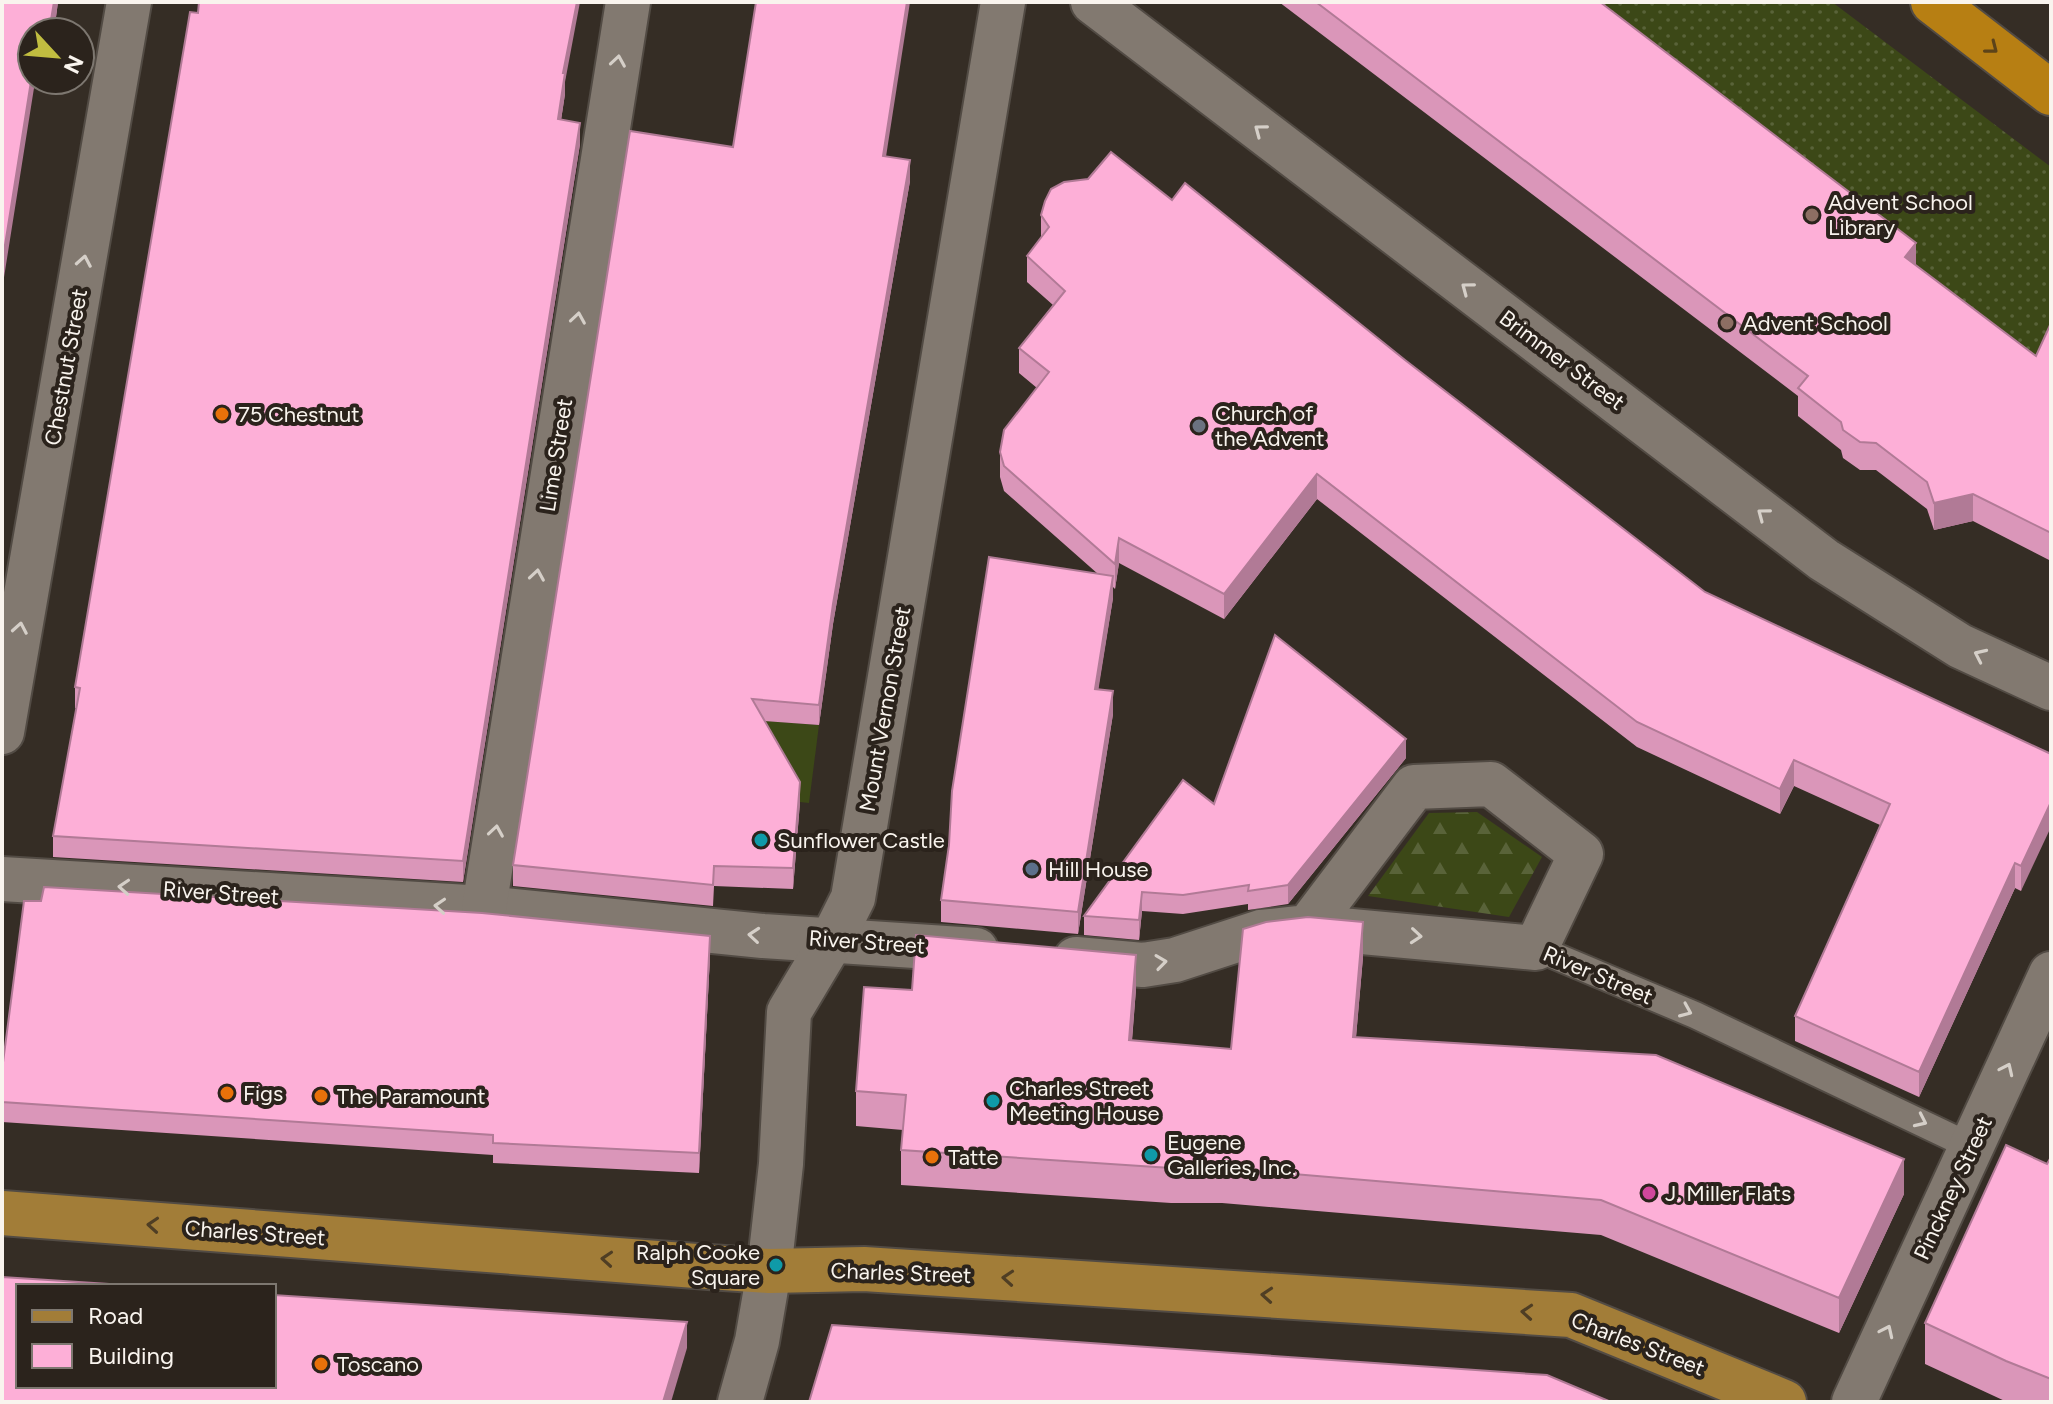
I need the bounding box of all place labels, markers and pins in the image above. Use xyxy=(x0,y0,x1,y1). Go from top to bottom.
place label: Advent School Library xyxy=(1828,189,1973,241)
marker: Advent School Library xyxy=(1803,206,1821,224)
place label: Advent School xyxy=(1743,310,1888,337)
marker: Advent School xyxy=(1718,314,1736,332)
place label: Church of the Advent xyxy=(1215,400,1324,452)
place label: 75 Chestnut xyxy=(238,401,360,428)
marker: 75 Chestnut xyxy=(213,405,231,423)
marker: Church of the Advent xyxy=(1190,417,1208,435)
place label: Sunflower Castle xyxy=(777,827,945,854)
marker: Sunflower Castle xyxy=(752,831,770,849)
place label: Hill House xyxy=(1048,856,1149,883)
marker: Hill House xyxy=(1023,860,1041,878)
place label: Charles Street Meeting House xyxy=(1009,1075,1160,1127)
place label: Figs xyxy=(243,1080,283,1107)
place label: The Paramount xyxy=(337,1083,486,1110)
marker: Figs xyxy=(218,1084,236,1102)
marker: The Paramount xyxy=(312,1087,330,1105)
marker: Charles Street Meeting House xyxy=(984,1092,1002,1110)
place label: Eugene Galleries, Inc. xyxy=(1167,1129,1297,1181)
place label: Tatte xyxy=(948,1144,999,1171)
marker: Eugene Galleries, Inc. xyxy=(1142,1146,1160,1164)
marker: Tatte xyxy=(923,1148,941,1166)
place label: J. Miller Flats xyxy=(1665,1180,1791,1207)
marker: J. Miller Flats xyxy=(1640,1184,1658,1202)
place label: Ralph Cooke Square xyxy=(636,1239,760,1291)
marker: Ralph Cooke Square xyxy=(767,1256,785,1274)
place label: Toscano xyxy=(337,1351,419,1378)
marker: Toscano xyxy=(312,1355,330,1373)

